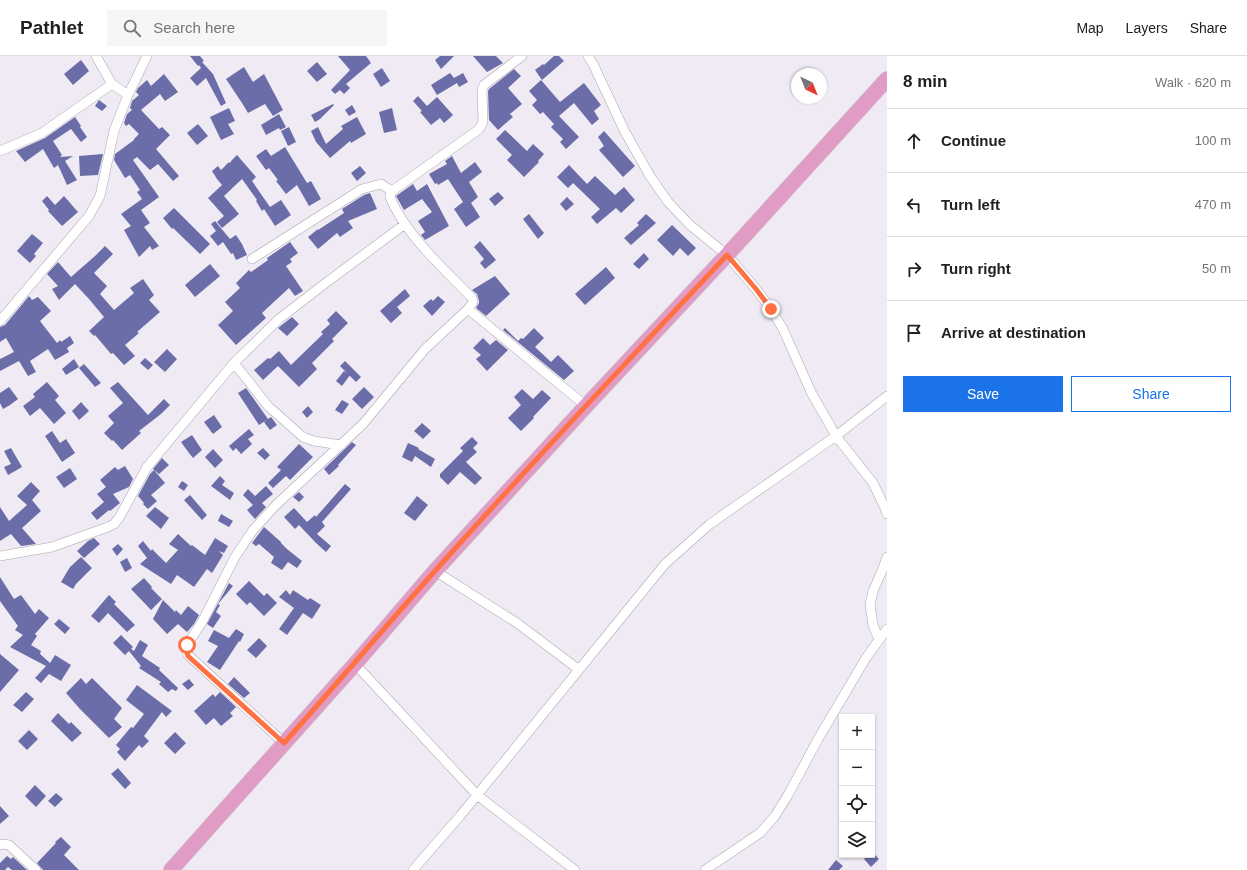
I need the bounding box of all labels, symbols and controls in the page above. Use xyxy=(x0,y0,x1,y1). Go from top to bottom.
search box xyxy=(107,10,387,46)
text: Pathlet xyxy=(20,17,83,38)
icon: search xyxy=(121,17,143,39)
text: Search here xyxy=(153,19,235,36)
text: Map xyxy=(1076,20,1104,36)
text: Layers xyxy=(1126,20,1168,36)
text: Share xyxy=(1190,20,1227,36)
north arrow xyxy=(791,68,827,104)
text: 8 min xyxy=(903,72,947,91)
text: Walk · 620 m xyxy=(1155,75,1231,90)
icon: ahead xyxy=(903,130,925,152)
text: Continue xyxy=(941,132,1006,149)
text: 100 m xyxy=(1195,133,1231,148)
icon: left xyxy=(903,194,925,216)
text: Turn left xyxy=(941,196,1000,213)
text: 470 m xyxy=(1195,197,1231,212)
icon: right xyxy=(903,258,925,280)
text: Turn right xyxy=(941,260,1011,277)
text: 50 m xyxy=(1202,261,1231,276)
route end xyxy=(762,300,780,318)
icon: arrive xyxy=(903,322,925,344)
text: Arrive at destination xyxy=(941,324,1086,341)
button: Save xyxy=(903,376,1063,412)
button: Share xyxy=(1071,376,1231,412)
route start xyxy=(178,636,196,654)
map controls xyxy=(839,714,875,858)
button: + xyxy=(839,714,875,750)
button: − xyxy=(839,750,875,786)
button: locate xyxy=(839,786,875,822)
button: layers xyxy=(839,822,875,858)

